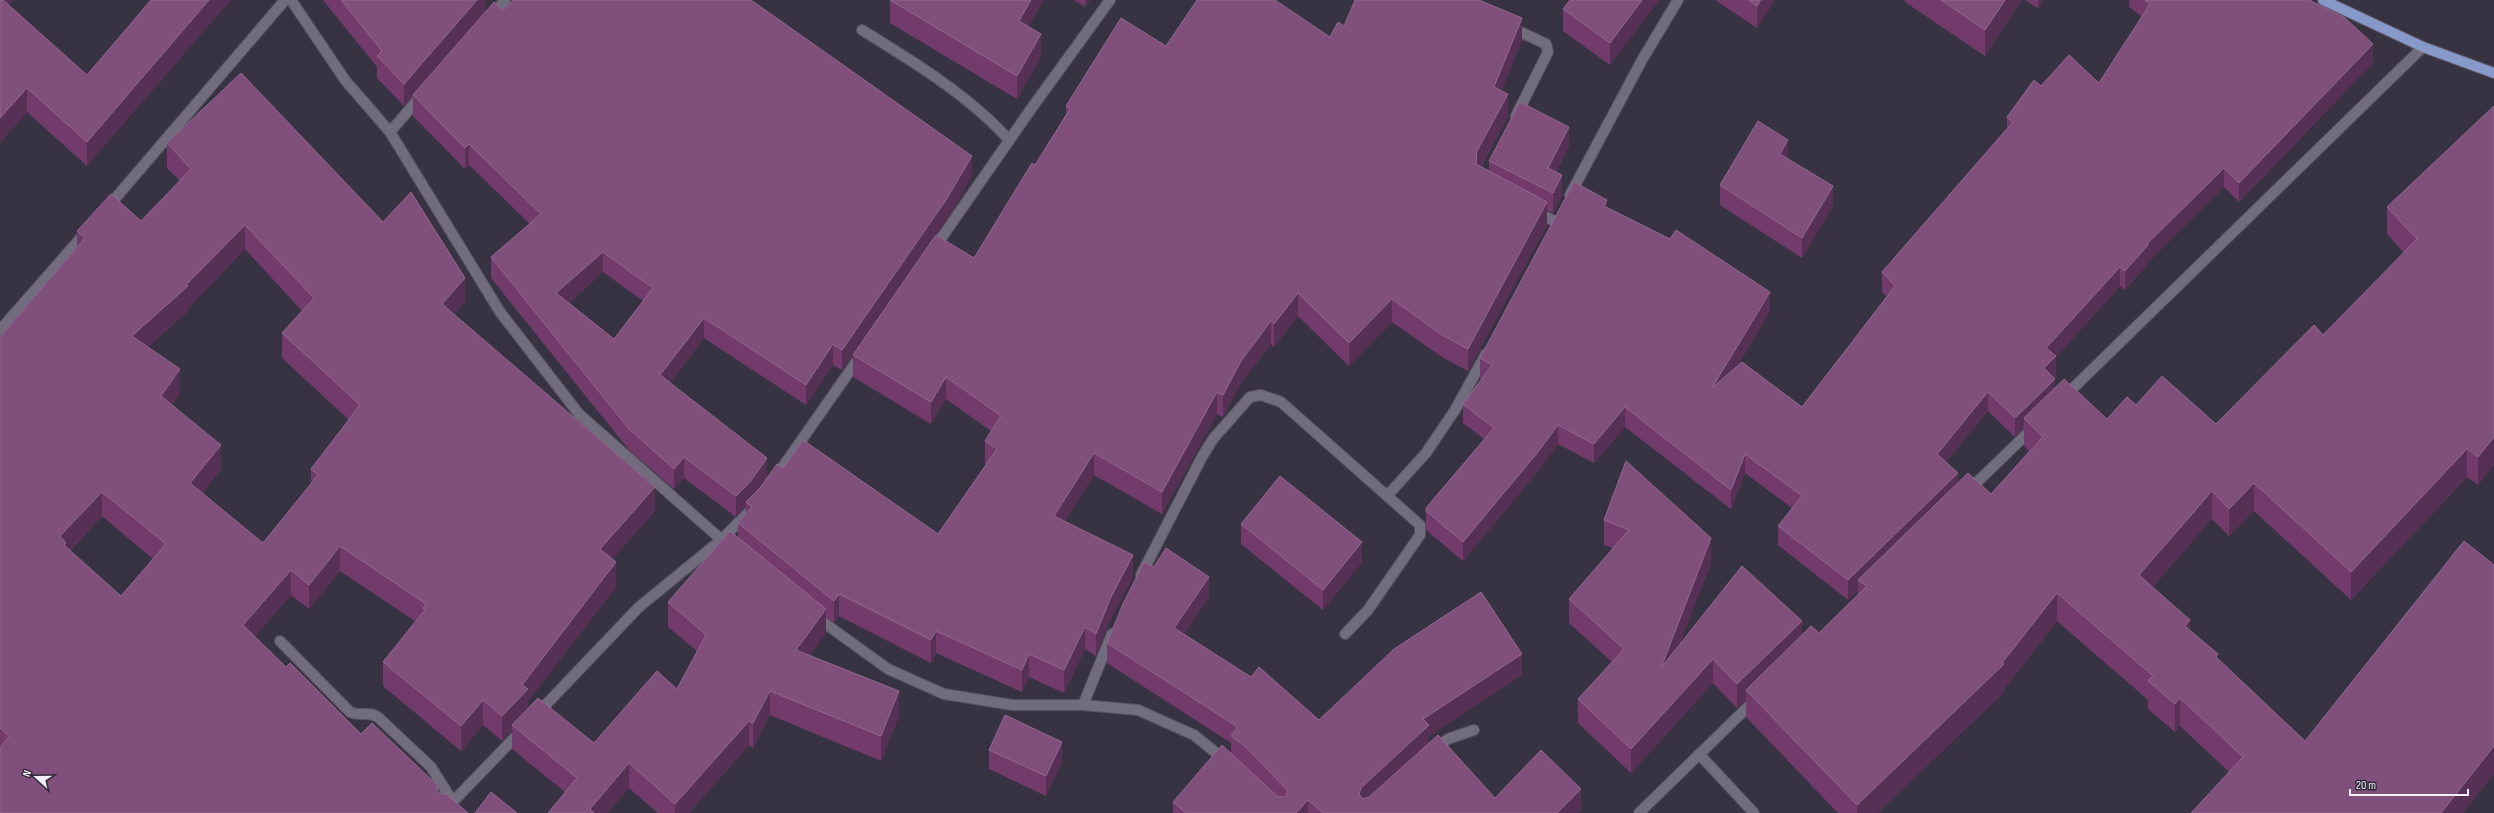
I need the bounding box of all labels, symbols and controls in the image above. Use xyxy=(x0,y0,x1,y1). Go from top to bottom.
north arrow xyxy=(16,757,56,797)
text: N xyxy=(20,768,34,779)
scale bar xyxy=(2350,771,2468,797)
text: 20 m xyxy=(2356,778,2376,793)

